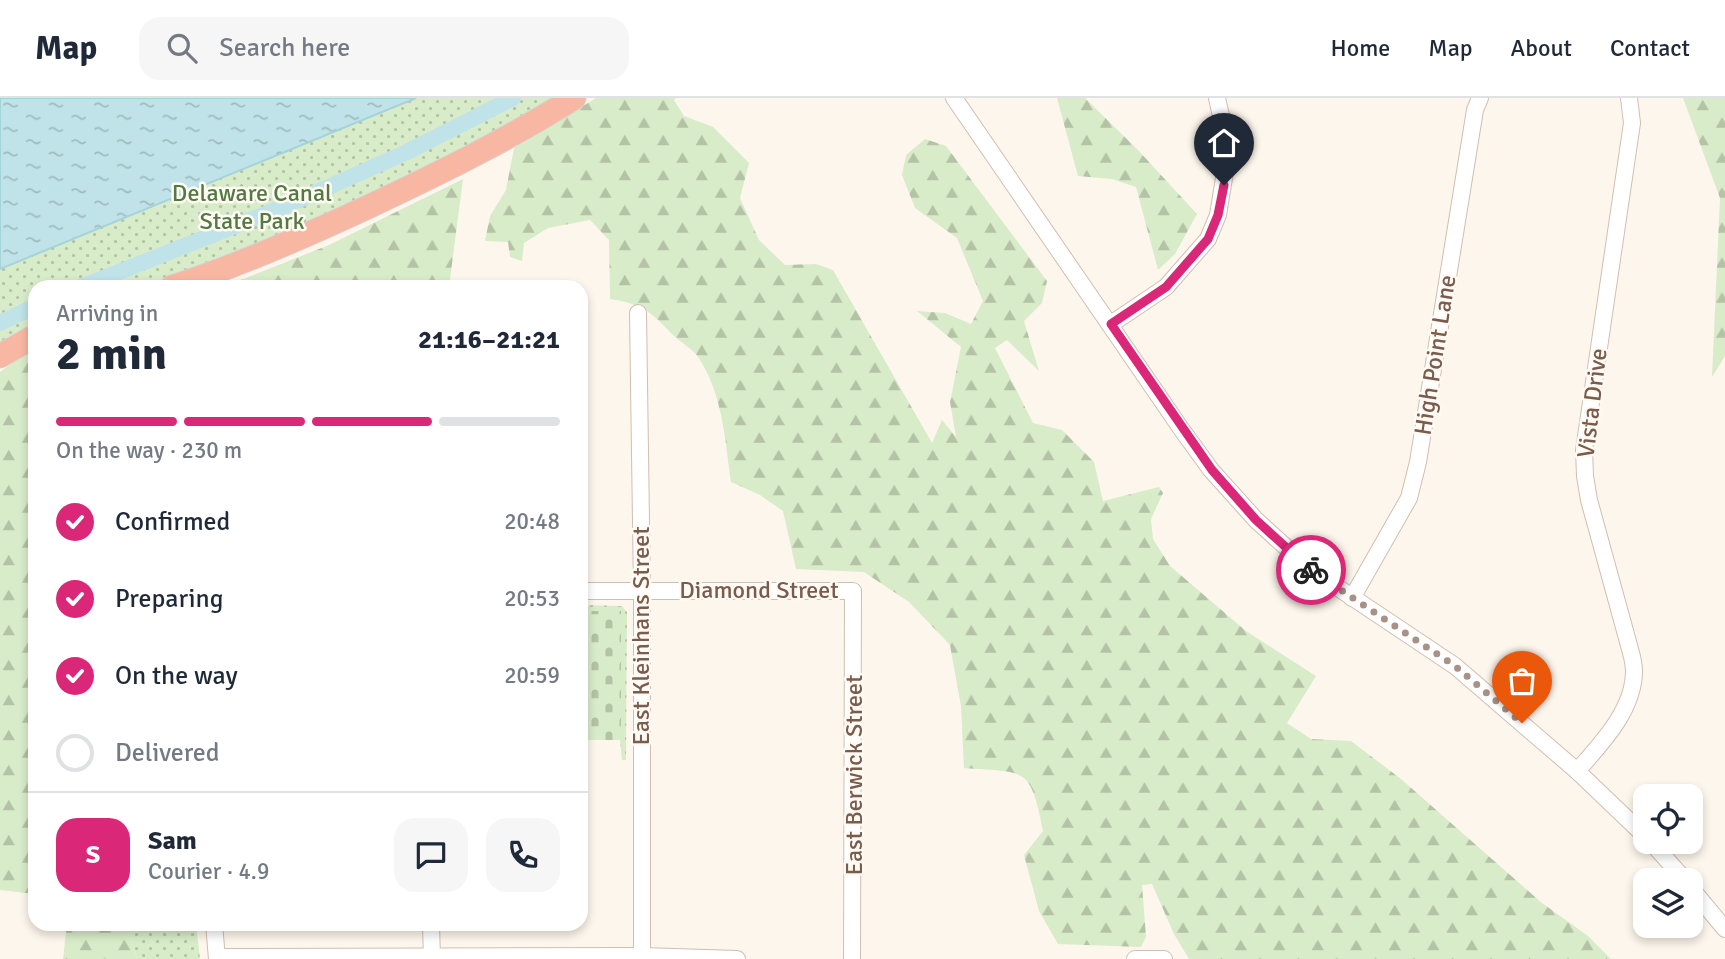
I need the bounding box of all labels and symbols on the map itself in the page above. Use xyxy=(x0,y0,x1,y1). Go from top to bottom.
pin xyxy=(1194,113,1254,185)
park label: Delaware Canal State Park xyxy=(172,178,332,236)
street label: High Point Lane xyxy=(1408,273,1462,437)
street label: Vista Drive xyxy=(1570,346,1614,460)
street label: East Kleinhans Street xyxy=(626,526,656,746)
courier xyxy=(1276,535,1346,605)
street label: Diamond Street xyxy=(679,575,839,605)
pin xyxy=(1492,651,1552,723)
street label: East Berwick Street xyxy=(839,675,869,875)

